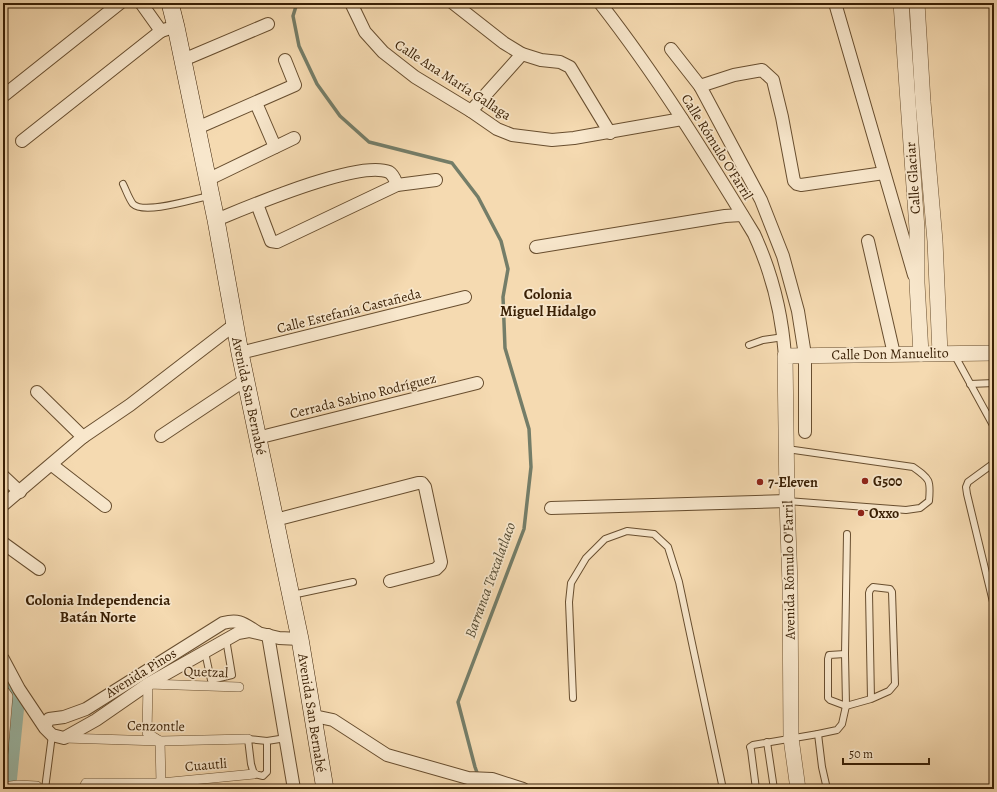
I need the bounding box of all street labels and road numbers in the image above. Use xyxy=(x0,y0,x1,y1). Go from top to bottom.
street label: Calle Ana María Gallaga xyxy=(391,35,515,125)
street label: Calle Rómulo O'Farril xyxy=(677,90,758,204)
street label: Calle Glaciar xyxy=(901,141,925,215)
street label: Calle Estefanía Castañeda xyxy=(275,284,424,338)
street label: Avenida San Bernabé xyxy=(227,334,271,457)
street label: Calle Don Manuelito xyxy=(831,343,949,365)
street label: Cerrada Sabino Rodríguez xyxy=(288,369,438,423)
street label: Avenida Rómulo O'Farril xyxy=(778,500,800,641)
street label: Avenida Pinos xyxy=(101,644,180,703)
street label: Avenida San Bernabé xyxy=(293,651,331,774)
street label: Quetzal xyxy=(183,662,229,682)
street label: Cenzontle xyxy=(127,716,185,736)
street label: Cuautli xyxy=(184,754,228,776)

